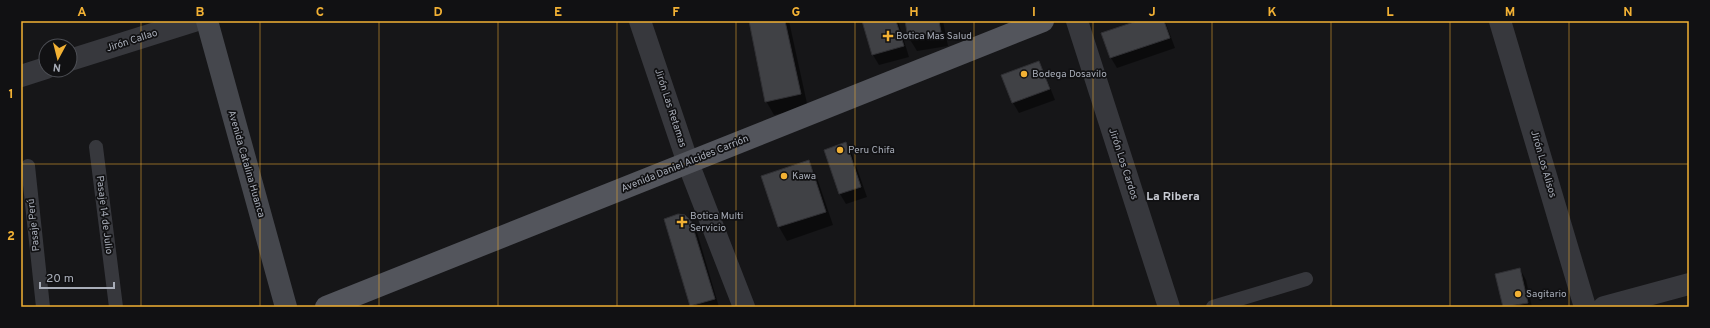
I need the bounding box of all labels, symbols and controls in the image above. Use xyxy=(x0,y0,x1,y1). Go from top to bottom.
text: A xyxy=(77,5,87,21)
text: B xyxy=(196,5,205,21)
text: C xyxy=(316,5,324,21)
text: D xyxy=(433,5,443,21)
text: E xyxy=(554,5,562,21)
text: F xyxy=(672,5,680,21)
text: G xyxy=(792,5,801,21)
text: H xyxy=(909,5,919,21)
text: I xyxy=(1032,5,1036,21)
text: J xyxy=(1148,5,1156,21)
text: K xyxy=(1267,5,1277,21)
text: L xyxy=(1386,5,1394,21)
text: M xyxy=(1505,5,1515,21)
text: N xyxy=(1623,5,1633,21)
street label: Jirón Callao xyxy=(105,26,160,55)
place label: Botica Mas Salud xyxy=(896,30,972,43)
marker: Botica Mas Salud xyxy=(883,31,893,41)
north arrow xyxy=(38,38,78,78)
text: N xyxy=(52,60,62,74)
street label: Jirón Las Retamas xyxy=(651,67,689,149)
place label: Bodega Dosavilo xyxy=(1032,68,1107,81)
marker: Bodega Dosavilo xyxy=(1019,69,1029,79)
text: 1 xyxy=(8,87,14,103)
street label: Avenida Catalina Huanca xyxy=(224,109,268,219)
street label: Jirón Los Cardos xyxy=(1105,127,1141,202)
street label: Jirón Los Alisos xyxy=(1527,129,1559,200)
street label: Avenida Daniel Alcides Carrión xyxy=(619,132,751,196)
place label: Peru Chifa xyxy=(848,144,895,157)
marker: Peru Chifa xyxy=(835,145,845,155)
place label: Kawa xyxy=(792,170,816,183)
marker: Kawa xyxy=(779,171,789,181)
street label: Pasaje 14 de Julio xyxy=(93,175,115,255)
district label: La Ribera xyxy=(1146,189,1200,205)
street label: Pasaje Perú xyxy=(25,198,43,252)
place label: Botica Multi Servicio xyxy=(690,210,743,235)
marker: Botica Multi Servicio xyxy=(677,217,687,227)
text: 2 xyxy=(7,229,15,245)
scale bar xyxy=(40,264,114,290)
text: 20 m xyxy=(46,271,74,287)
place label: Sagitario xyxy=(1526,288,1567,301)
marker: Sagitario xyxy=(1513,289,1523,299)

